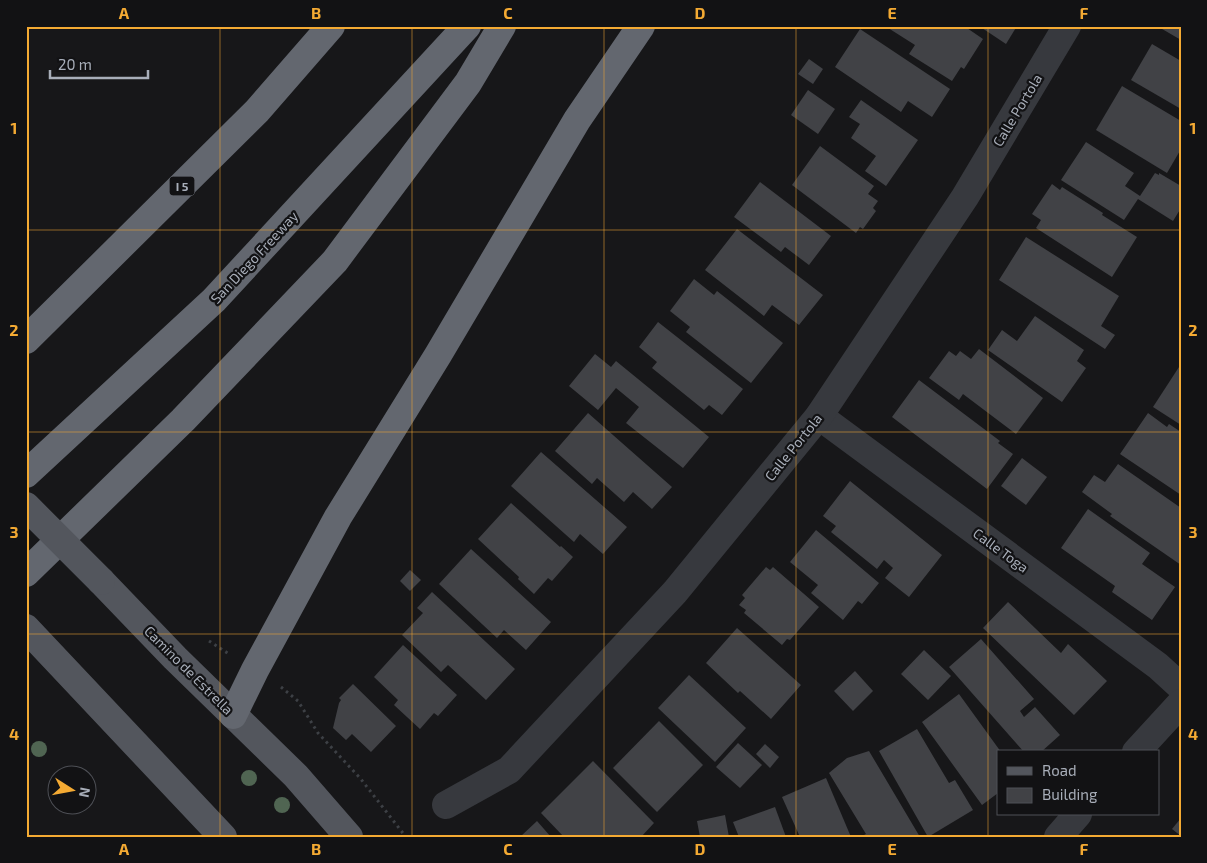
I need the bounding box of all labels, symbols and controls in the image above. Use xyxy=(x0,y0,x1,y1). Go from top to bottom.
text: A xyxy=(119,3,130,22)
text: B xyxy=(311,3,321,22)
text: C xyxy=(503,3,513,22)
text: D xyxy=(695,3,706,22)
text: E xyxy=(887,3,897,22)
text: F xyxy=(1080,3,1089,22)
scale bar xyxy=(50,48,148,80)
text: 20 m xyxy=(58,55,92,73)
street label: Calle Portola xyxy=(989,71,1045,149)
text: 1 xyxy=(11,118,17,137)
text: 1 xyxy=(1190,118,1196,137)
road number: I 5 xyxy=(170,177,194,196)
street label: San Diego Freeway xyxy=(207,207,302,307)
text: 2 xyxy=(9,320,19,339)
text: 2 xyxy=(1188,320,1198,339)
street label: Calle Portola xyxy=(761,410,825,484)
text: 3 xyxy=(9,522,19,541)
text: 3 xyxy=(1188,522,1198,541)
street label: Calle Toga xyxy=(970,524,1032,576)
street label: Camino de Estrella xyxy=(141,622,237,718)
text: 4 xyxy=(9,724,19,743)
text: 4 xyxy=(1188,724,1198,743)
legend xyxy=(997,750,1160,816)
text: Road xyxy=(1042,761,1077,779)
north arrow xyxy=(48,766,98,816)
text: Building xyxy=(1042,785,1098,803)
text: N xyxy=(76,786,95,799)
text: A xyxy=(119,839,130,858)
text: B xyxy=(311,839,321,858)
text: C xyxy=(503,839,513,858)
text: D xyxy=(695,839,706,858)
text: E xyxy=(887,839,897,858)
text: F xyxy=(1080,839,1089,858)

